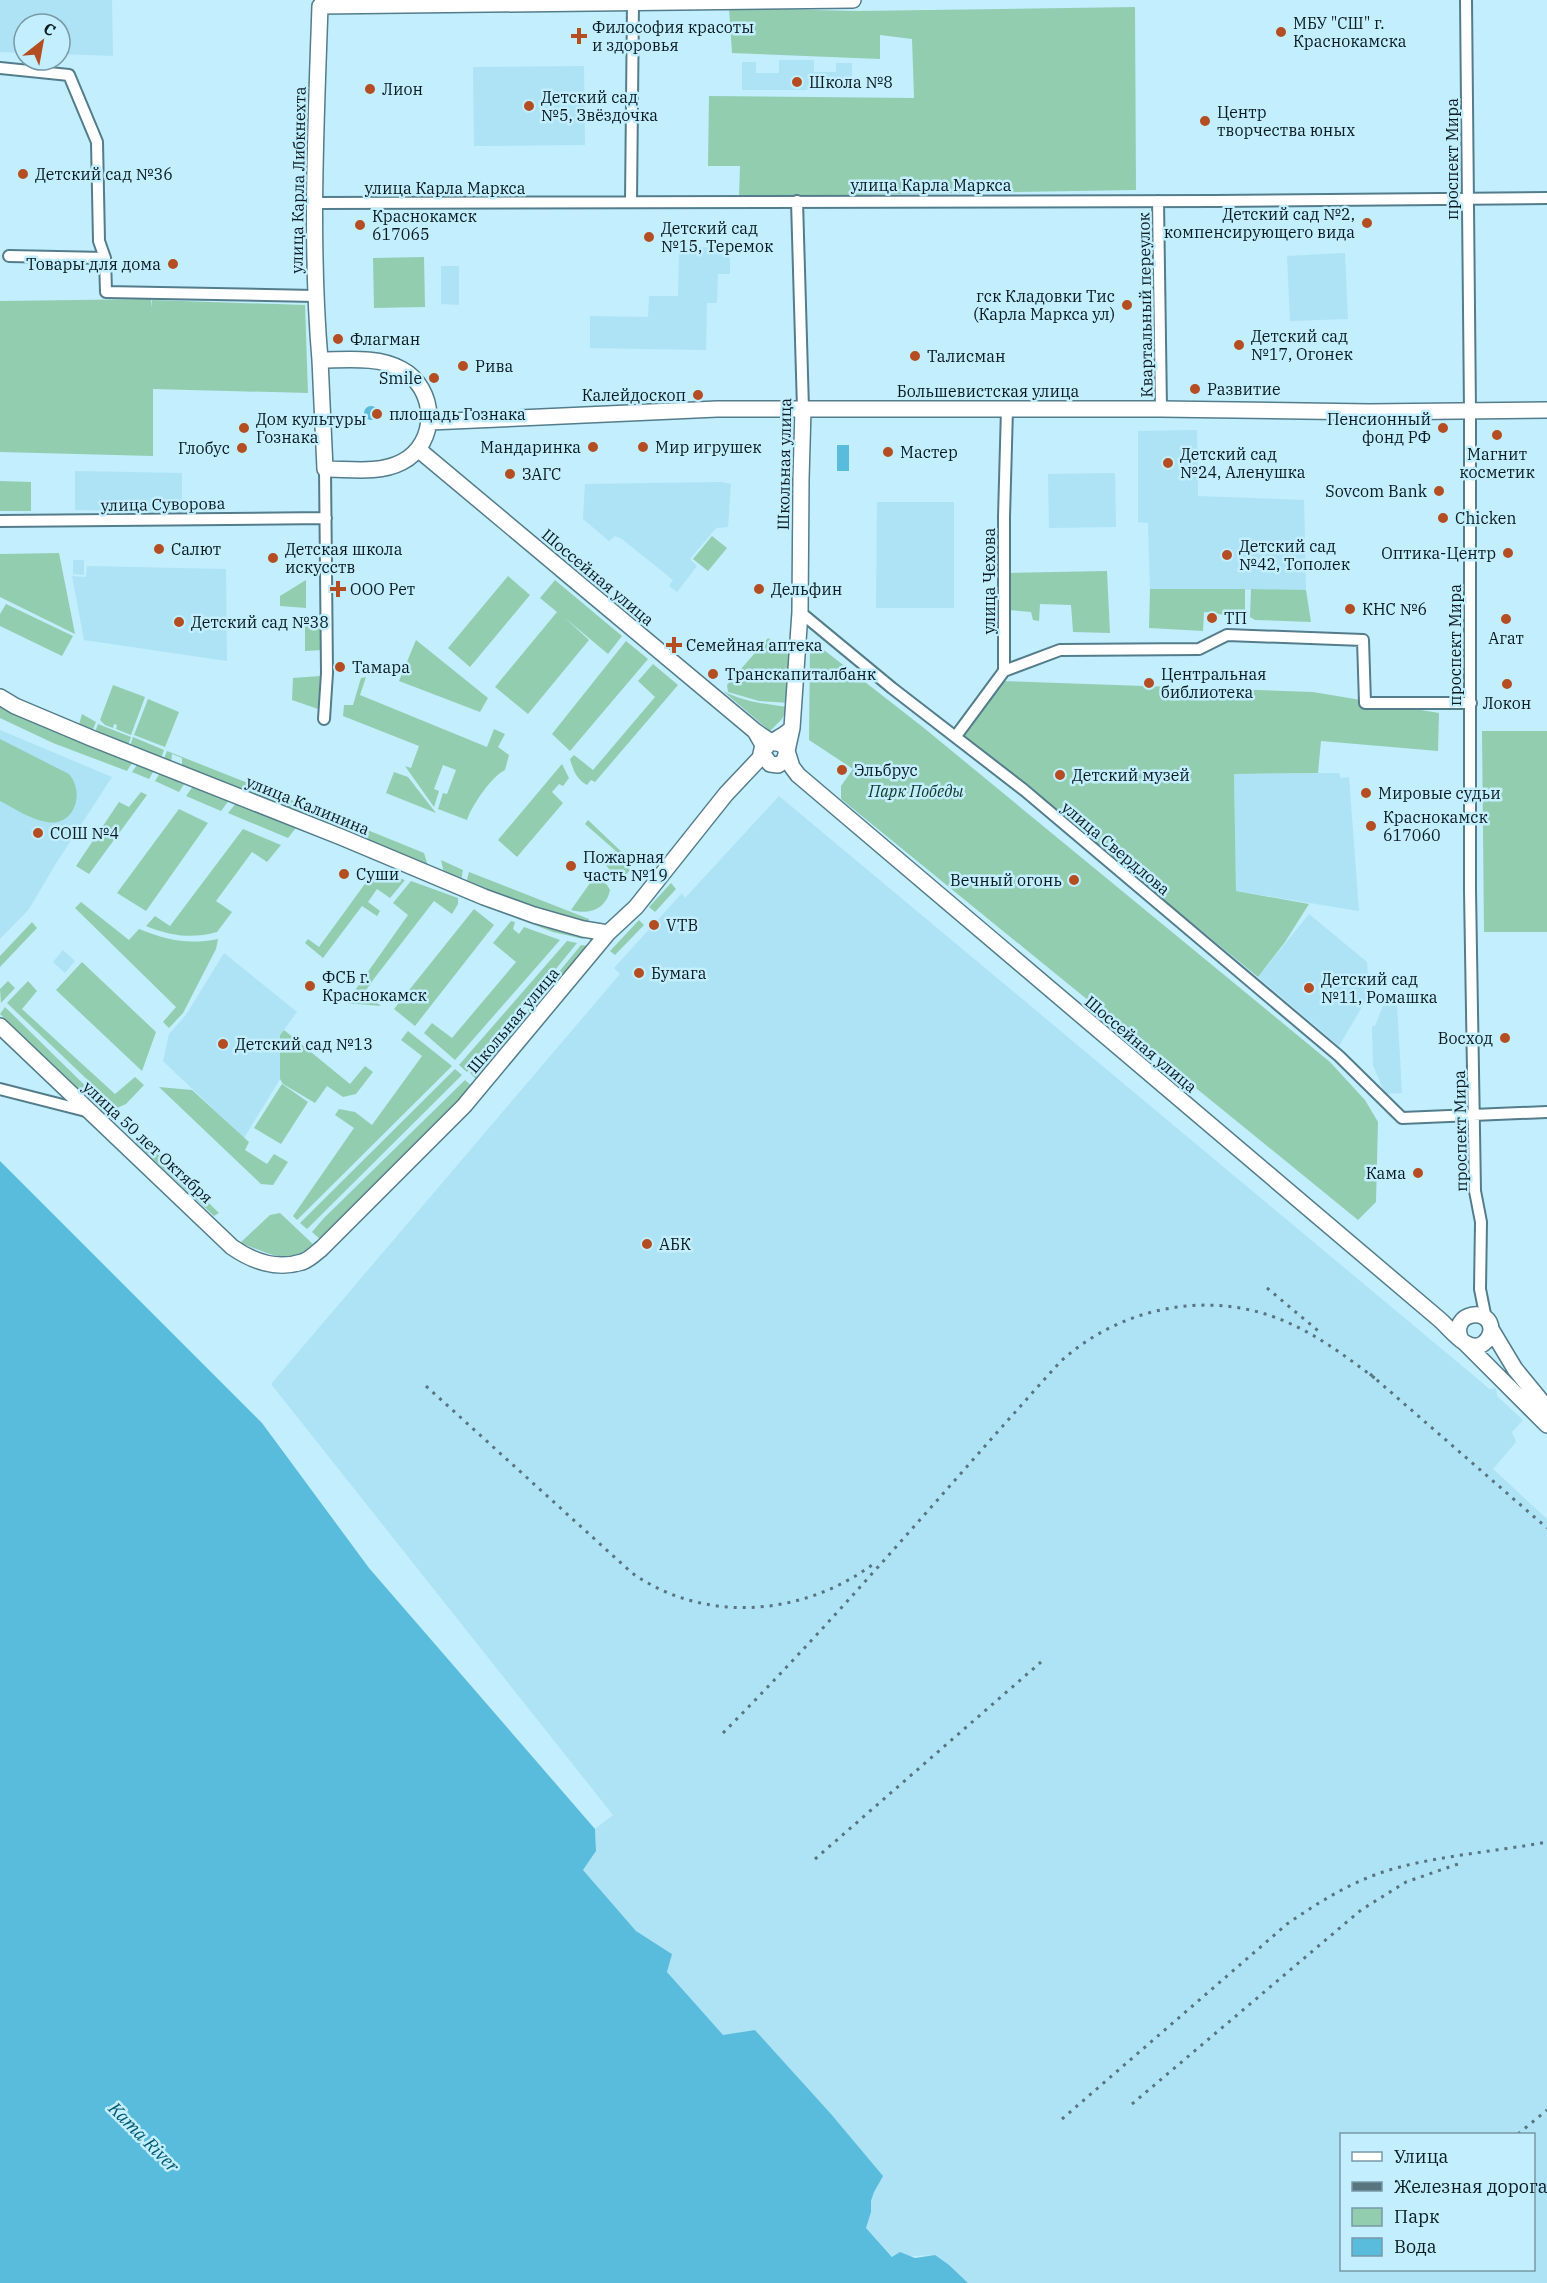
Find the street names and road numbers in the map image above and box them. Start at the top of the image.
street label: улица Карла Либкнехта [286,86,310,274]
street label: проспект Мира [1442,98,1462,220]
street label: улица Карла Маркса [850,175,1012,195]
street label: улица Карла Маркса [364,178,526,198]
street label: Квартальный переулок [1133,212,1157,398]
street label: Большевистская улица [897,381,1080,401]
street label: Школьная улица [773,397,795,530]
street label: улица Суворова [100,493,226,515]
street label: Шоссейная улица [538,524,658,630]
street label: улица Чехова [979,527,999,634]
street label: проспект Мира [1445,584,1465,706]
street label: улица Калинина [243,771,373,839]
street label: улица Свердлова [1058,797,1174,899]
street label: Школьная улица [463,963,563,1077]
street label: Шоссейная улица [1081,991,1201,1097]
street label: проспект Мира [1449,1070,1471,1192]
street label: улица 50 лет Октября [79,1076,217,1208]

